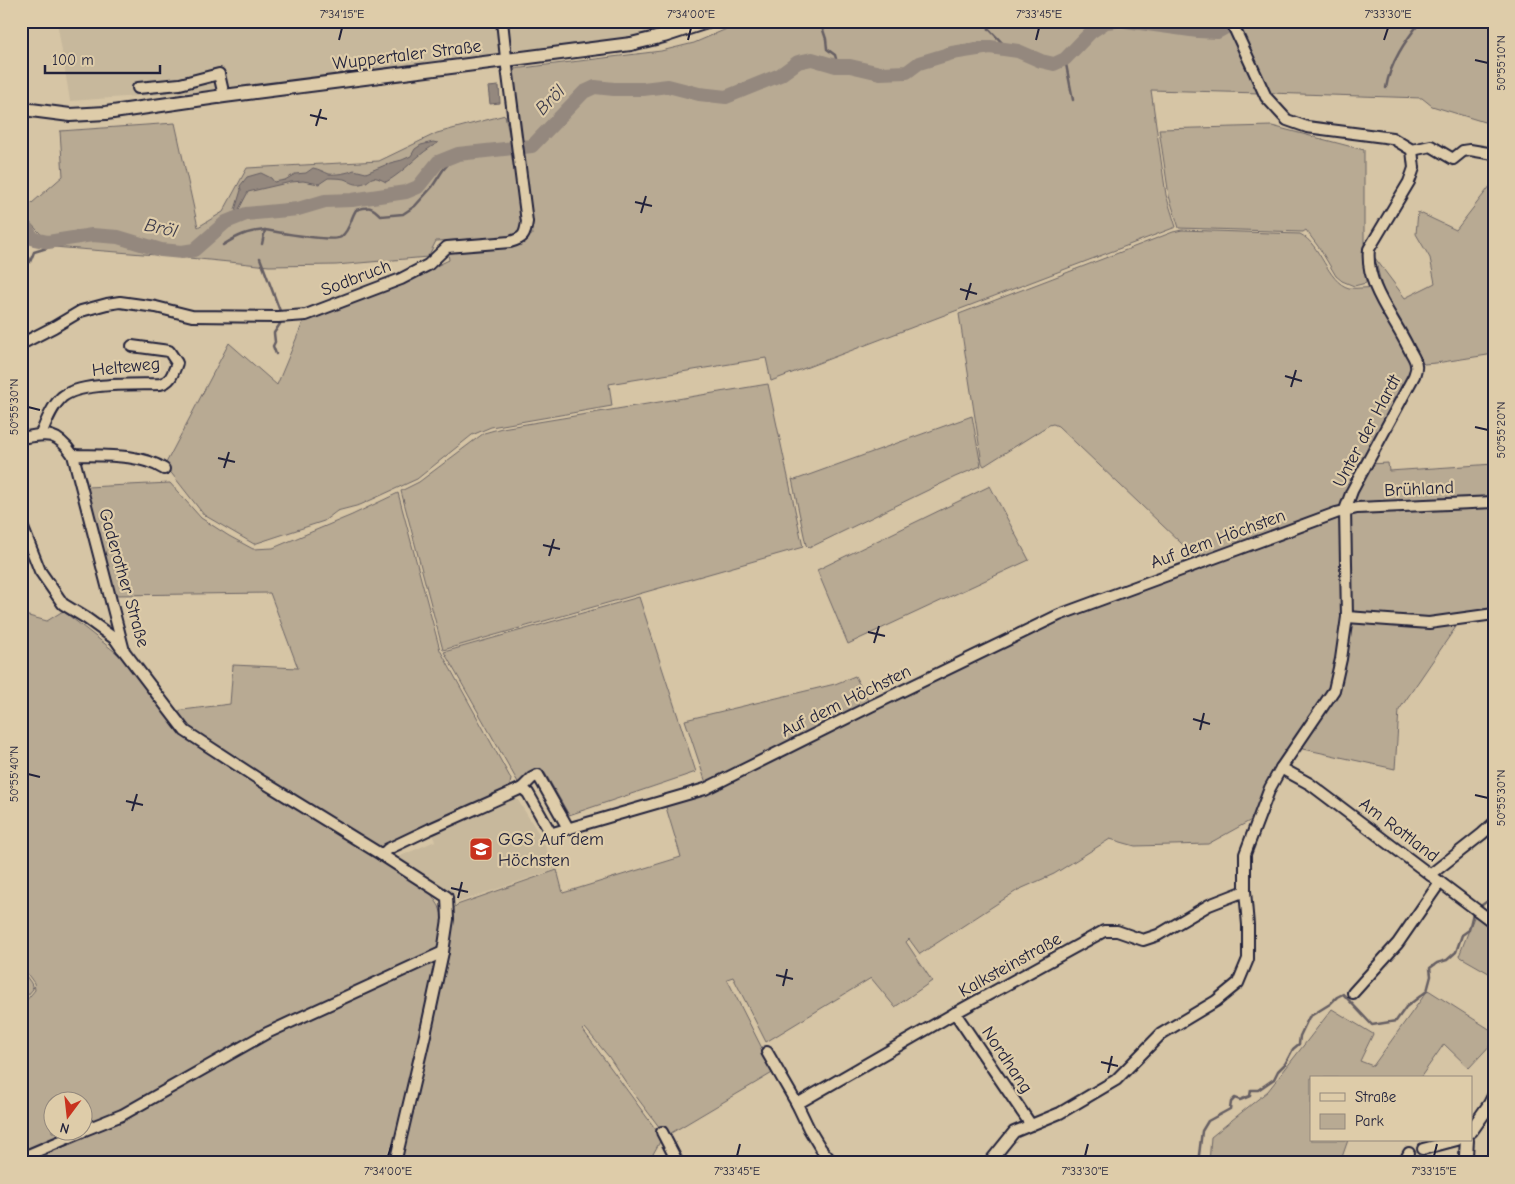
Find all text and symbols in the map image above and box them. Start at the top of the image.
text: 7°34'15"E [320,7,364,21]
text: 7°34'00"E [667,7,715,21]
text: 7°33'45"E [1016,7,1062,21]
text: 7°33'30"E [1364,7,1412,21]
street label: Wuppertaler Straße [331,35,483,75]
text: 50°55'10"N [1494,35,1508,91]
scale bar [45,42,160,74]
text: 100 m [52,51,94,69]
water label: Bröl [531,80,570,120]
water label: Bröl [142,214,180,243]
street label: Sodbruch [318,255,394,301]
street label: Helteweg [91,353,161,381]
street label: Unter der Hardt [1329,370,1406,491]
text: 50°55'30"N [7,379,21,435]
text: 50°55'20"N [1494,402,1508,458]
street label: Brühland [1384,477,1454,501]
street label: Auf dem Höchsten [1148,505,1288,573]
street label: Gaderother Straße [94,506,154,650]
street label: Auf dem Höchsten [778,660,914,742]
text: 50°55'40"N [7,746,21,802]
text: 50°55'30"N [1494,770,1508,826]
street label: Am Rottland [1355,793,1443,867]
place label: GGS Auf dem Höchsten [498,829,604,871]
school or university icon: GGS Auf dem Höchsten [468,836,494,862]
street label: Kalksteinstraße [955,928,1065,1002]
street label: Nordhang [977,1023,1037,1097]
legend [1310,1076,1472,1142]
text: Straße [1355,1088,1397,1106]
north arrow [42,1092,92,1142]
text: Park [1355,1112,1384,1130]
text: N [58,1119,71,1137]
text: 7°34'00"E [364,1164,412,1178]
text: 7°33'45"E [714,1164,760,1178]
text: 7°33'30"E [1061,1164,1109,1178]
text: 7°33'15"E [1412,1164,1456,1178]

